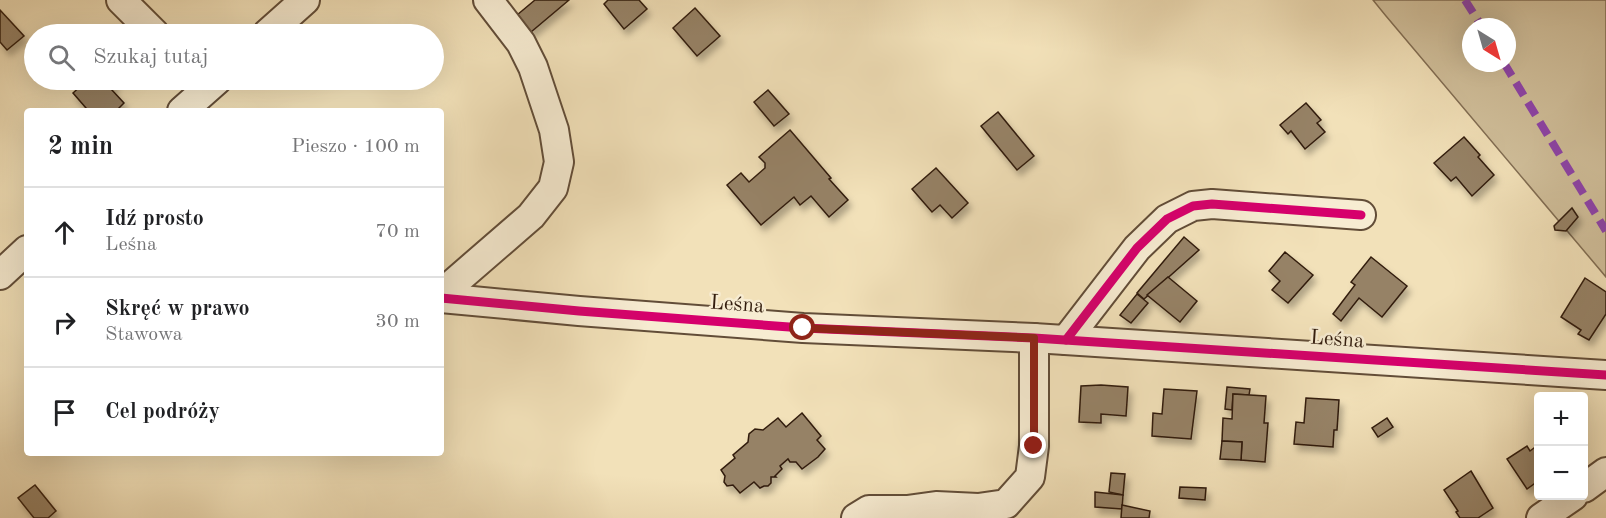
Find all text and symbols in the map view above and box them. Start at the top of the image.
north arrow [1462,18,1516,72]
search box [24,24,444,90]
icon: search [45,41,78,74]
text: Szukaj tutaj [93,46,209,68]
text: 2 min [48,134,113,160]
text: Pieszo · 100 m [291,137,420,157]
text: Idź prosto [105,208,204,230]
icon: ahead [48,216,81,249]
text: 70 m [375,222,420,242]
text: Leśna [105,235,157,255]
street label: Leśna [709,293,765,317]
text: Skręć w prawo [105,298,250,320]
icon: right [48,306,81,339]
text: 30 m [375,312,420,332]
route start [789,314,815,340]
text: Stawowa [105,325,183,345]
street label: Leśna [1309,328,1365,352]
map controls [1534,392,1588,500]
button: + [1534,392,1588,446]
icon: arrive [48,396,81,429]
text: Cel podróży [105,401,220,423]
route end [1020,432,1046,458]
button: − [1534,446,1588,500]

